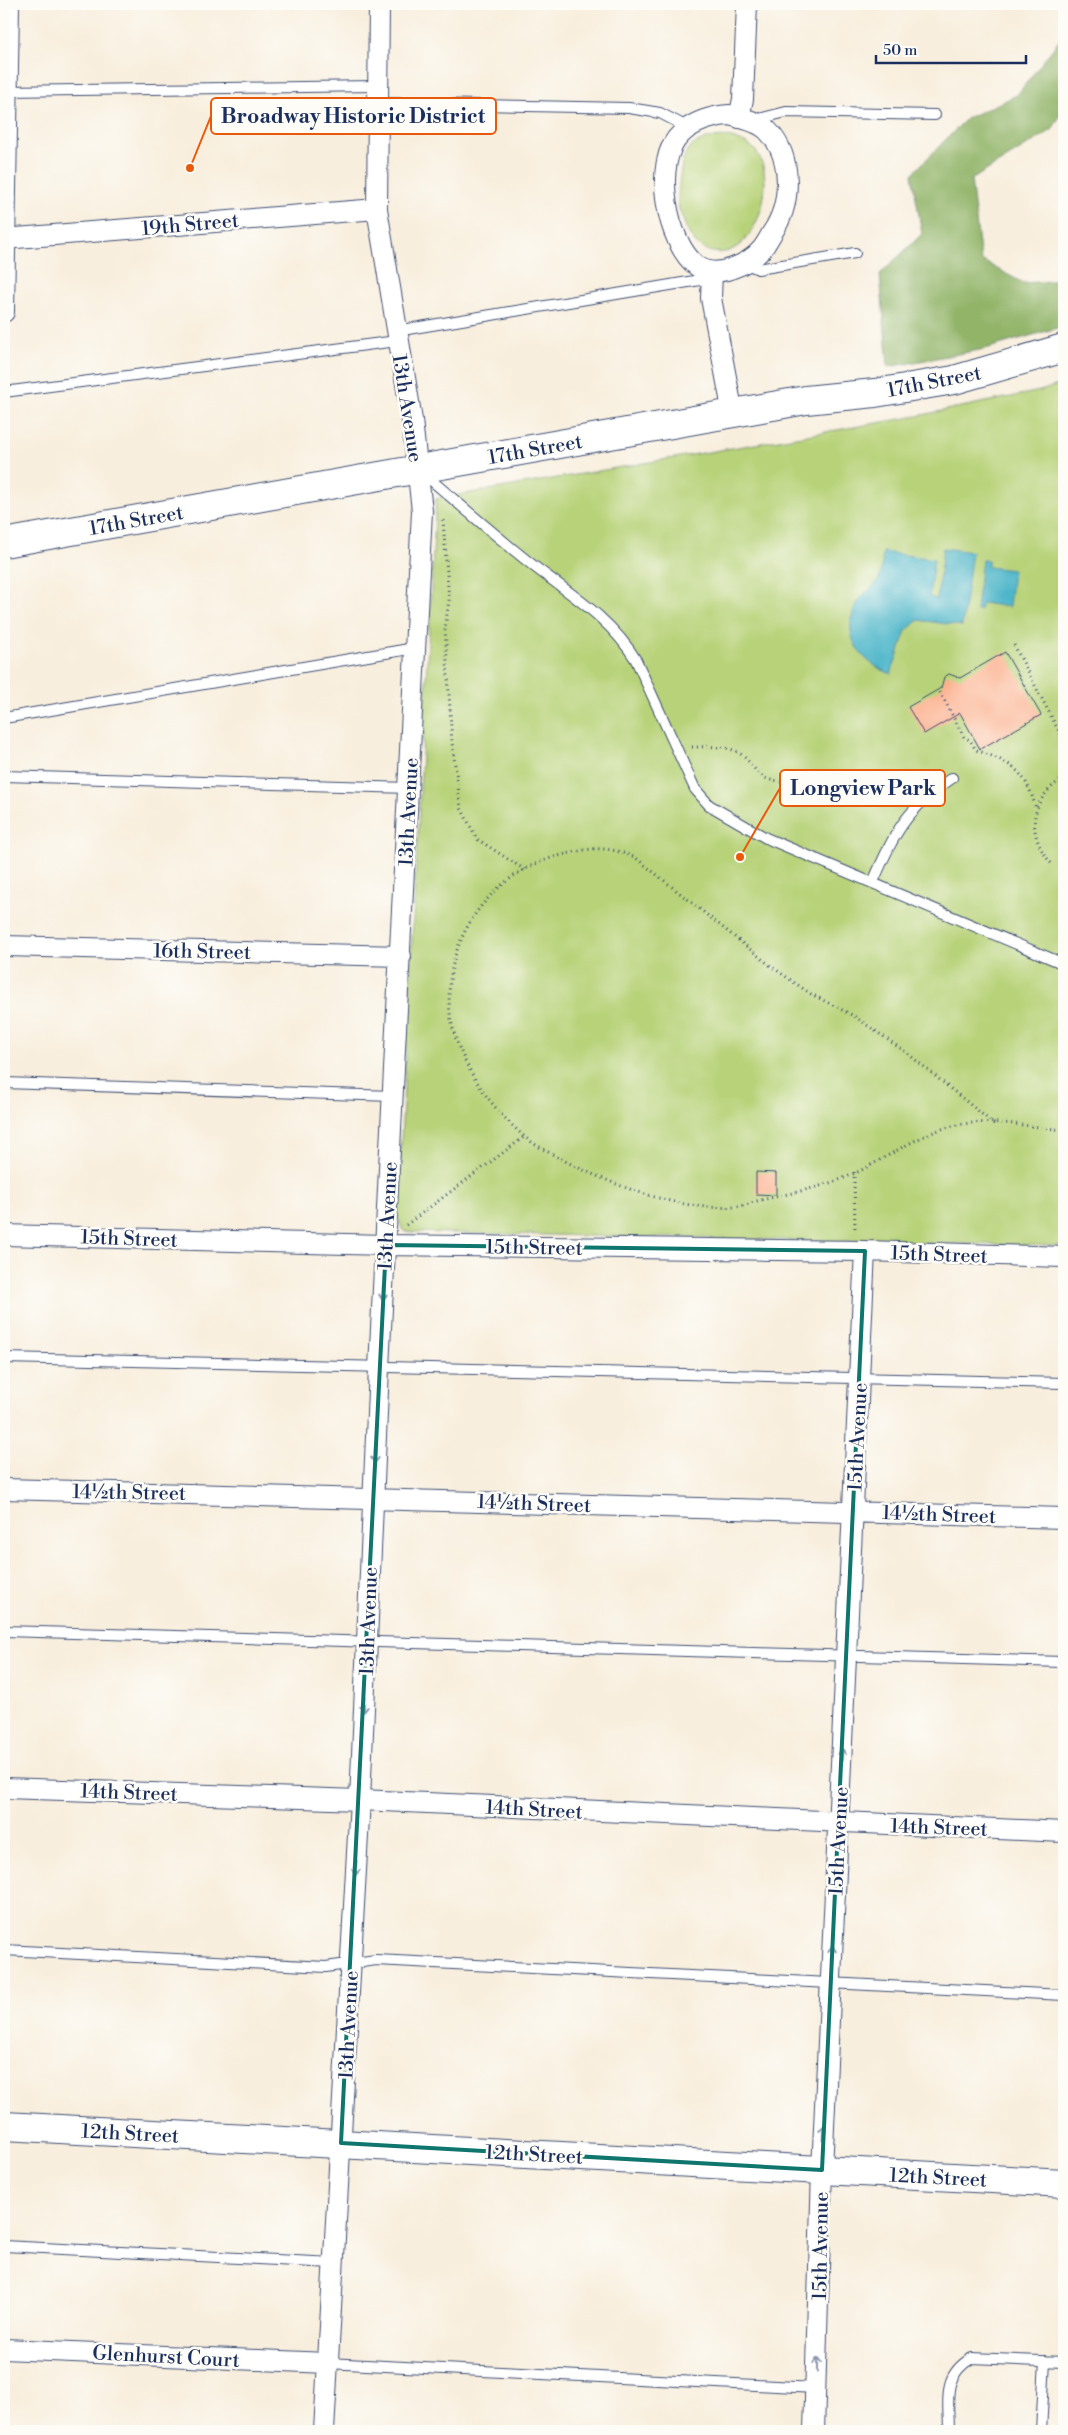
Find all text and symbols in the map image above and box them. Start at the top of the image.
scale bar [876,32,1026,64]
text: 50 m [883,41,917,60]
callout: Broadway Historic District [211,98,496,134]
text: Broadway Historic District [221,104,486,130]
street label: 19th Street [140,209,240,242]
street label: 13th Avenue [386,352,427,464]
street label: 17th Street [885,361,983,404]
street label: 17th Street [486,430,584,471]
street label: 17th Street [87,501,185,542]
street label: 13th Avenue [394,757,425,867]
callout: Longview Park [780,770,945,806]
text: Longview Park [790,776,937,802]
street label: 16th Street [153,939,251,966]
street label: 13th Avenue [373,1161,404,1271]
street label: 15th Street [80,1225,178,1254]
street label: 15th Street [485,1235,583,1262]
street label: 15th Street [890,1241,988,1270]
one-way arrow [379,1285,388,1301]
street label: 15th Avenue [843,1382,874,1492]
one-way arrow [370,1447,379,1463]
street label: 14½th Street [72,1480,186,1507]
street label: 14½th Street [477,1490,591,1519]
street label: 14½th Street [882,1501,996,1530]
street label: 13th Avenue [355,1566,384,1676]
one-way arrow [359,1697,369,1713]
one-way arrow [837,1748,847,1764]
street label: 14th Street [80,1779,178,1808]
street label: 15th Avenue [824,1786,855,1896]
street label: 14th Street [485,1795,583,1826]
street label: 14th Street [890,1814,988,1843]
one-way arrow [352,1859,361,1875]
one-way arrow [827,1945,836,1961]
street label: 13th Avenue [334,1970,365,2080]
street label: 12th Street [80,2119,180,2150]
one-way arrow [819,2125,828,2141]
street label: 12th Street [484,2140,584,2171]
street label: 12th Street [888,2163,988,2194]
street label: 15th Avenue [808,2191,835,2301]
street label: Glenhurst Court [92,2341,240,2374]
one-way arrow [812,2357,822,2374]

